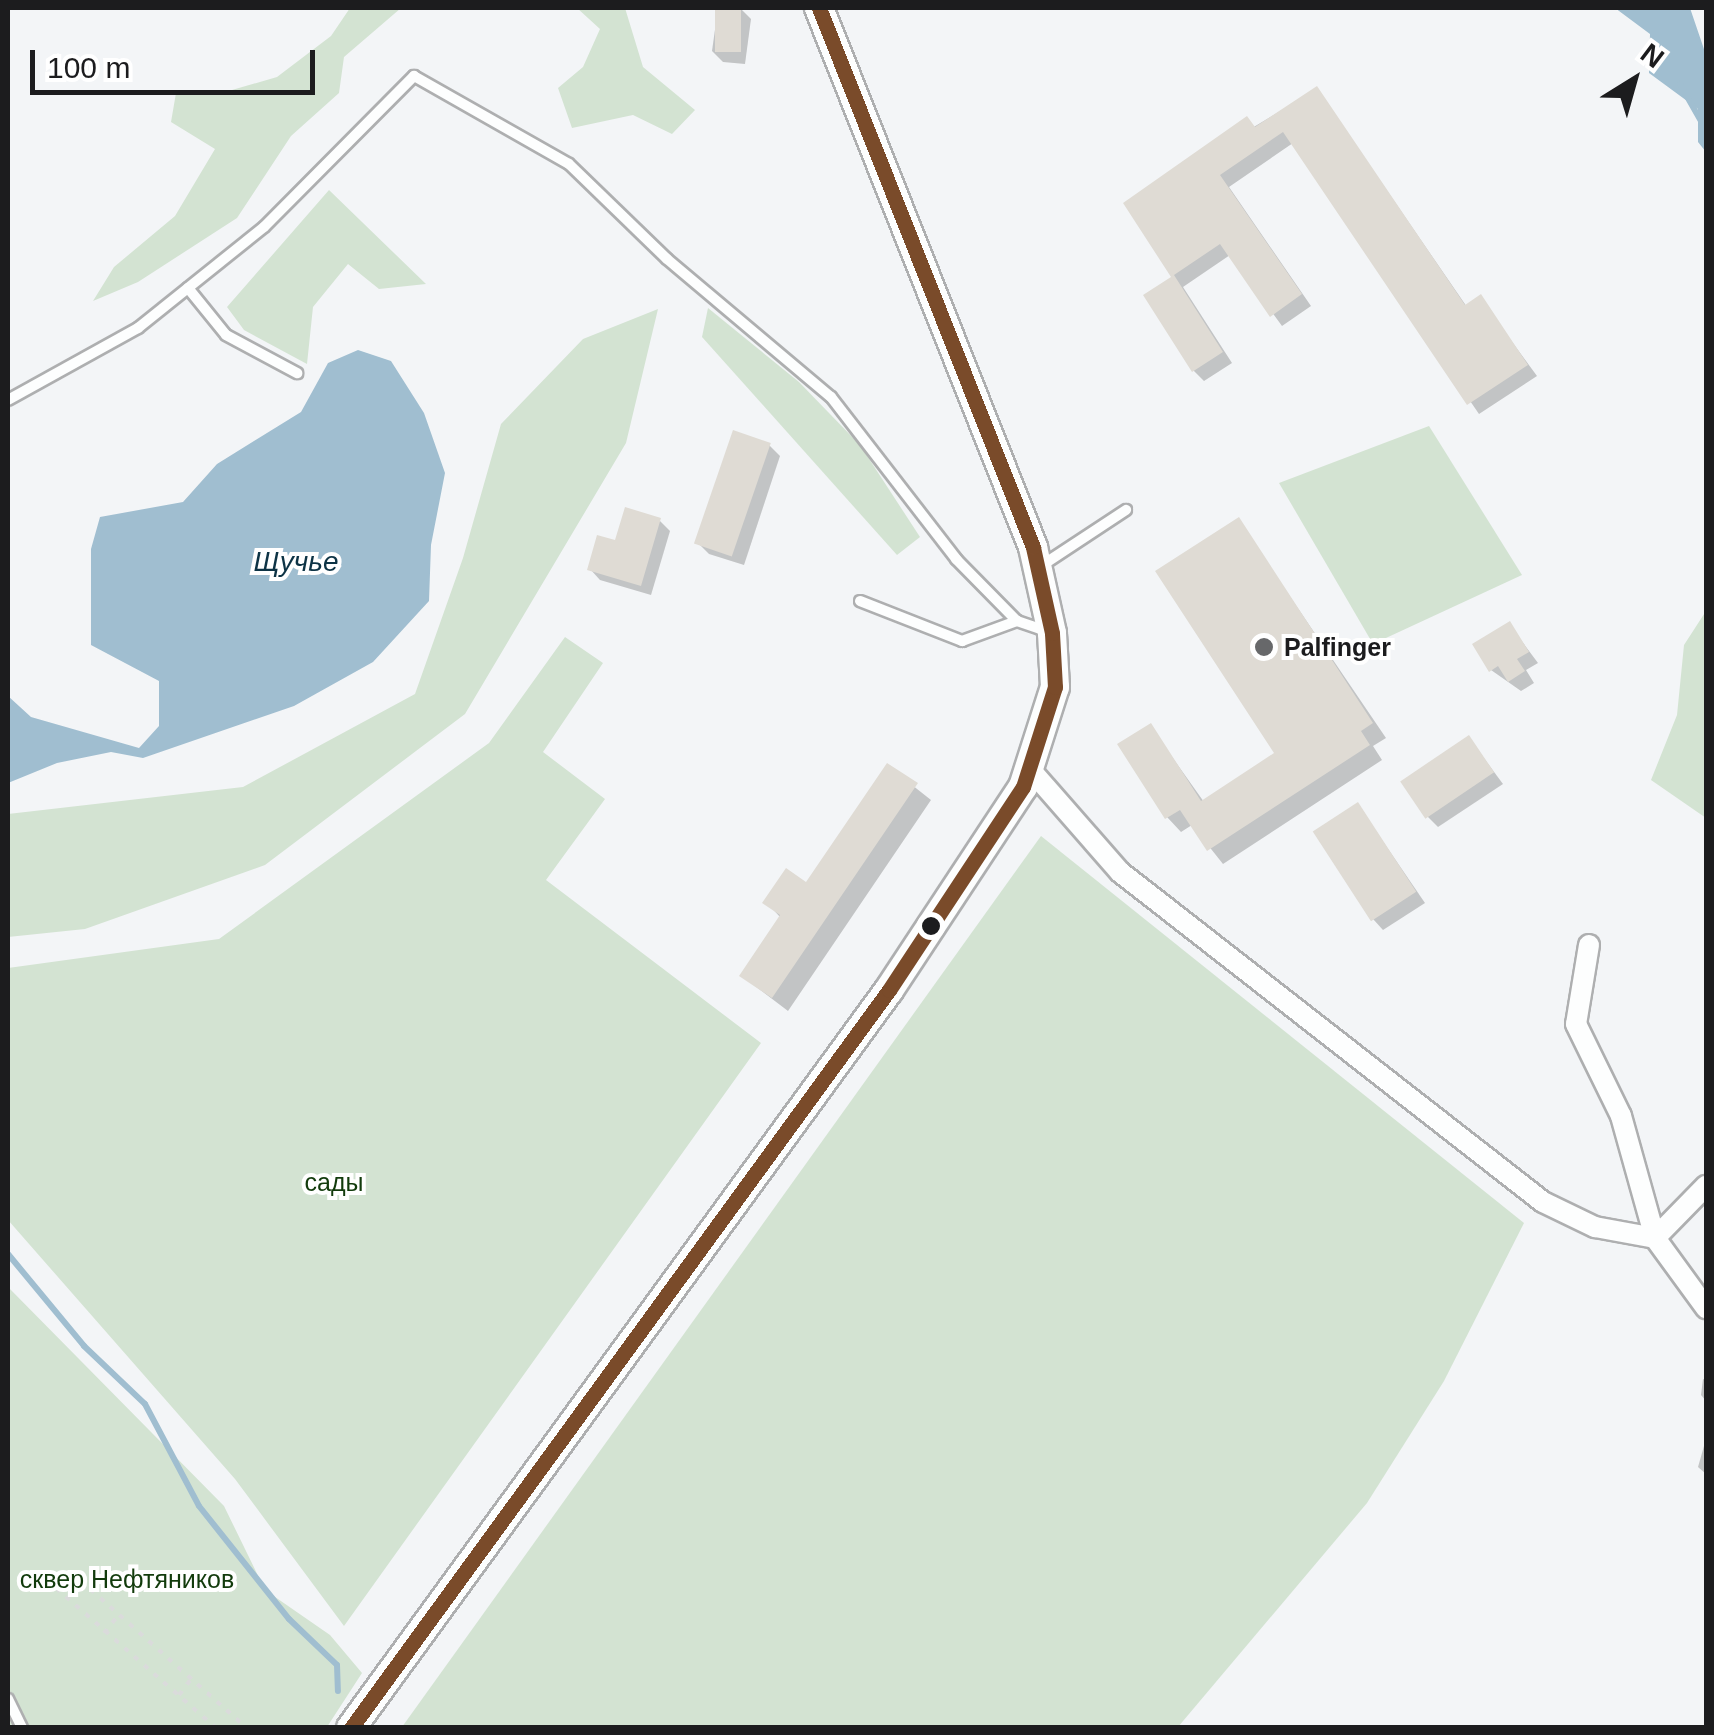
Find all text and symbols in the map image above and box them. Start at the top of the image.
scale bar [35,30,320,92]
north arrow [1584,30,1684,130]
text: N [1635,37,1670,74]
text: 100 m [47,51,130,84]
water label: Щучье [254,545,338,579]
place label: Palfinger [1284,632,1391,662]
marker: Palfinger [1253,636,1275,658]
unlabelled marker [921,916,941,936]
park label: сады [305,1167,363,1197]
park label: сквер Нефтяников [20,1564,234,1594]

